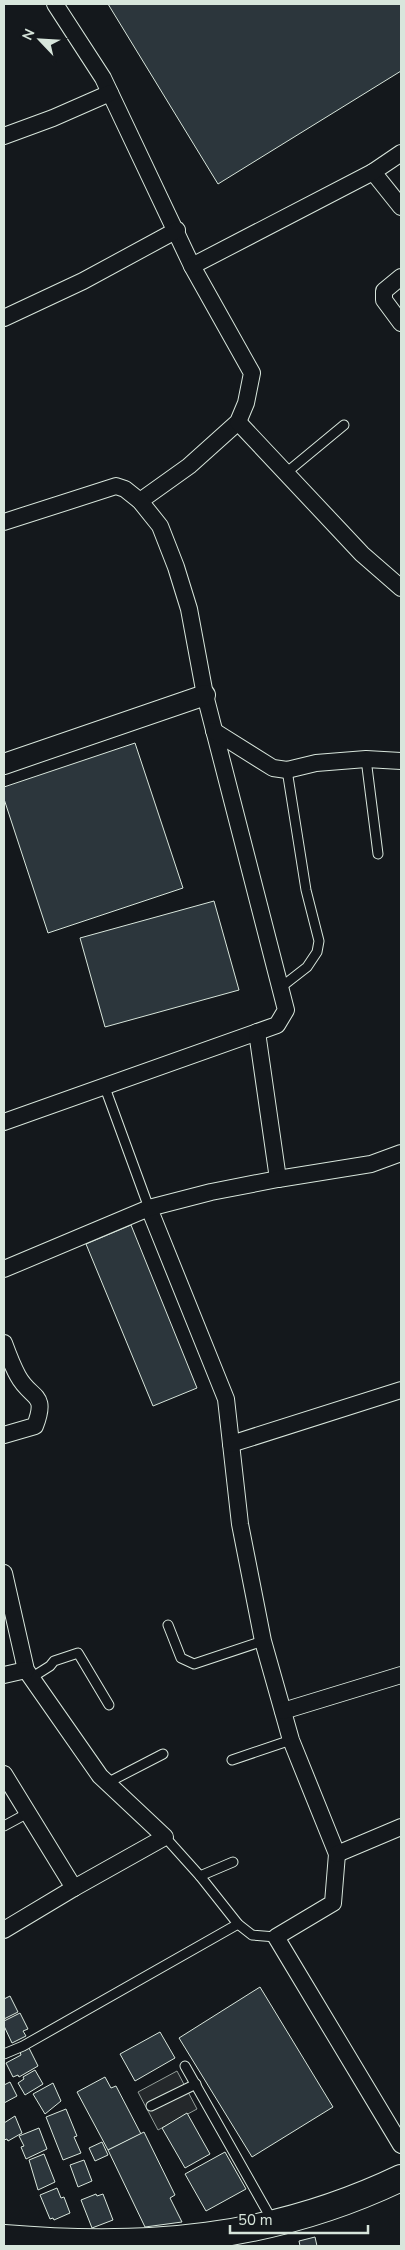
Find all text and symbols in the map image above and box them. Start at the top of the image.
north arrow [15,15,65,65]
text: N [18,26,39,43]
scale bar [230,2202,368,2234]
text: 50 m [238,2210,273,2230]

